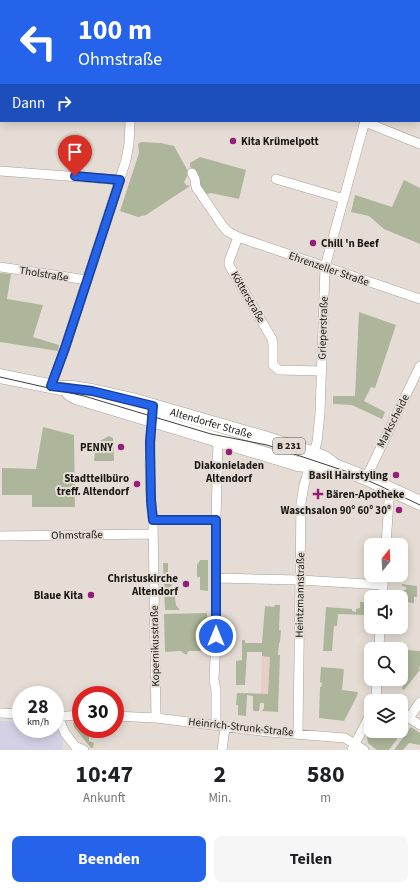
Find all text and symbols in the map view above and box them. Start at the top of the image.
text: 100 m [78,10,152,50]
icon: left [12,16,64,68]
text: Ohmstraße [78,47,162,72]
icon: right [53,92,75,114]
text: Dann [12,93,45,114]
place label: Kita Krümelpott [241,134,320,149]
pin [58,135,92,176]
marker: Kita Krümelpott [228,136,238,146]
icon: arrive [64,141,86,163]
place label: Chill 'n Beef [321,236,380,251]
marker: Chill 'n Beef [308,238,318,248]
street label: Ehrenzeller Straße [287,248,372,290]
street label: Tholstraße [18,263,70,285]
street label: Kötterstraße [227,268,269,326]
street label: Grieperstraße [314,296,332,360]
street label: Markscheide [373,391,413,450]
street label: Altendorfer Straße [169,404,255,442]
road number: B 231 [273,438,305,454]
place label: PENNY [80,440,113,455]
marker: PENNY [116,442,126,452]
marker: Diakonieladen Altendorf [224,447,234,457]
place label: Diakonieladen Altendorf [194,458,264,486]
place label: Basil Hairstyling [309,468,388,483]
marker: Basil Hairstyling [391,470,401,480]
place label: Stadtteilbüro treff. Altendorf [57,471,130,499]
marker: Stadtteilbüro treff. Altendorf [132,479,142,489]
place label: Bären-Apotheke [326,487,405,502]
marker: Bären-Apotheke [313,489,323,499]
place label: Waschsalon 90° 60° 30° [280,503,391,518]
marker: Waschsalon 90° 60° 30° [394,505,404,515]
street label: Ohmstraße [51,527,103,543]
north arrow [364,538,408,582]
map controls [364,538,408,738]
street label: Heintzmannstraße [292,552,308,638]
place label: Christuskirche Altendorf [107,571,179,599]
marker: Christuskirche Altendorf [181,579,191,589]
place label: Blaue Kita [34,588,83,603]
marker: Blaue Kita [86,590,96,600]
button: sound [364,590,408,634]
street label: Kopernikusstraße [147,605,163,687]
position arrow [195,615,237,657]
button: search [364,642,408,686]
speed limit sign: 30 [72,686,124,738]
text: 28 [27,693,49,721]
button: layers [364,694,408,738]
street label: Heinrich-Strunk-Straße [188,714,295,740]
text: km/h [27,715,49,729]
text: 10:47 [75,757,133,792]
text: 2 [214,757,226,792]
text: 580 [307,757,345,792]
text: Ankunft [83,789,125,807]
text: Min. [208,789,231,807]
text: m [320,789,331,807]
button: Beenden [12,836,206,882]
button: Teilen [214,836,408,882]

